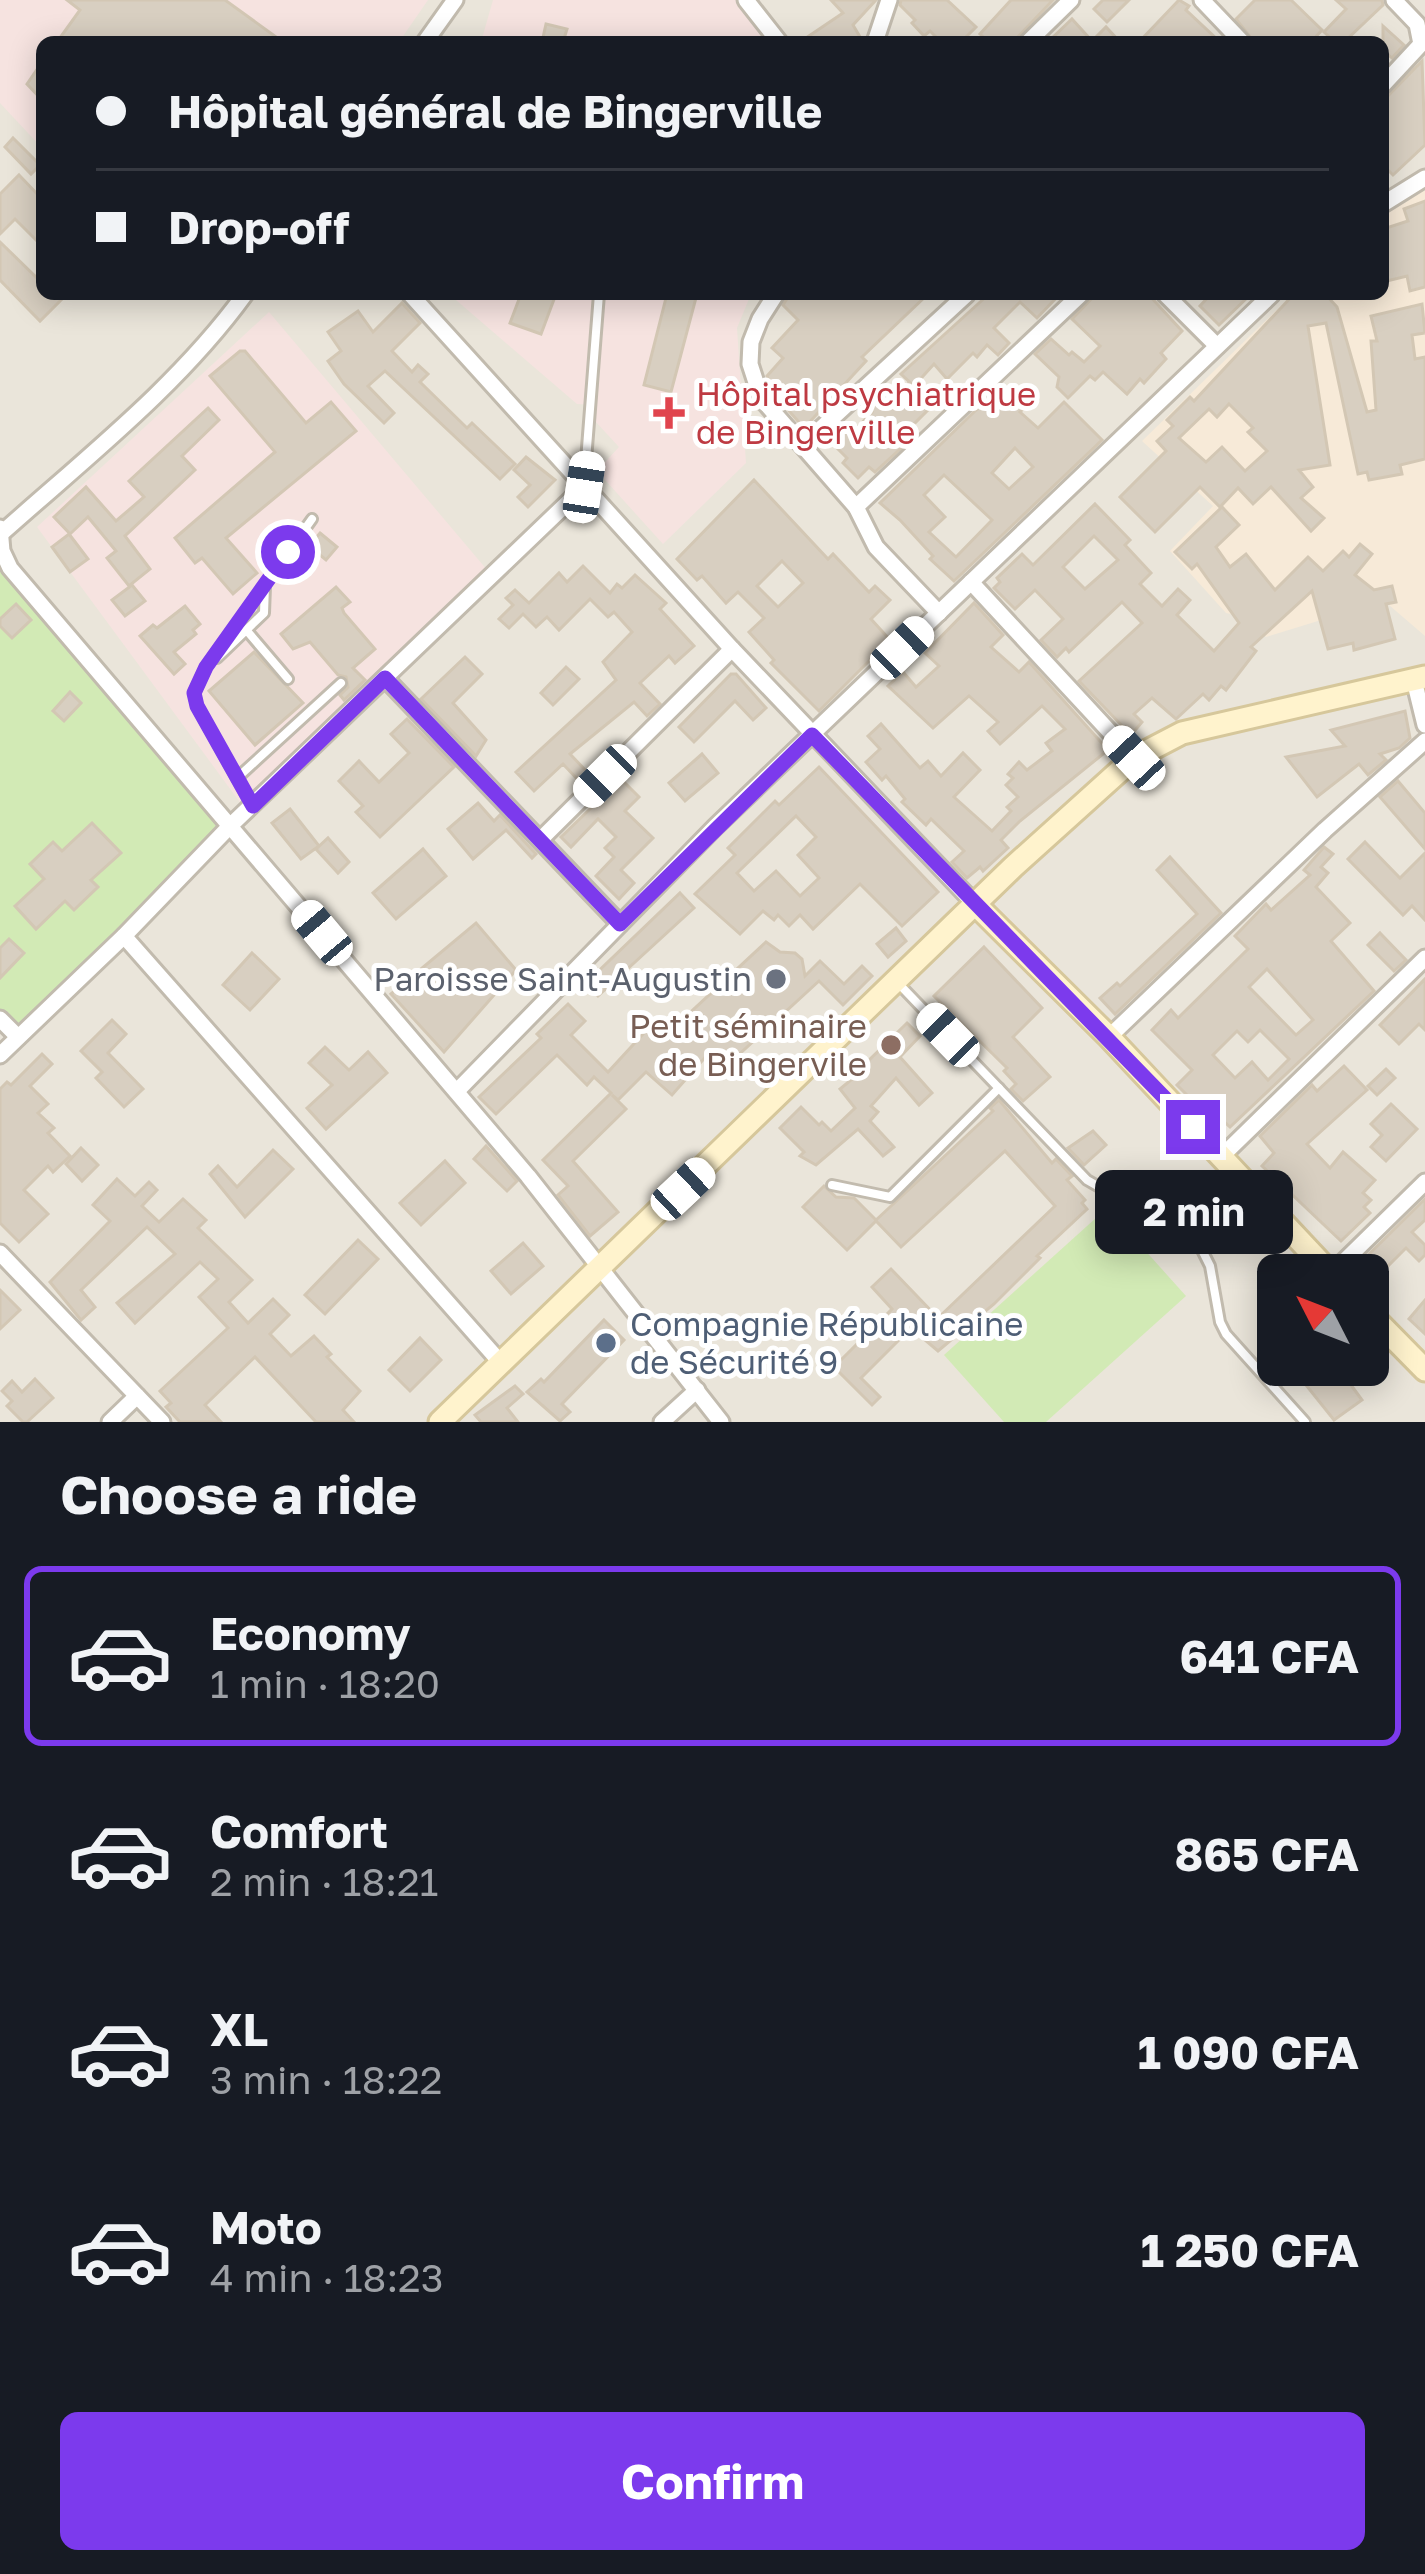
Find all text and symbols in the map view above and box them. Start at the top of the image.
text: Hôpital général de Bingerville [168,84,822,138]
text: Drop-off [168,200,349,254]
place label: Hôpital psychiatrique de Bingerville [696,374,1036,451]
marker: Hôpital psychiatrique de Bingerville [653,397,685,429]
car [561,449,607,525]
route start [261,525,315,579]
car [864,610,940,686]
car [1096,719,1172,797]
car [567,738,643,814]
car [285,894,359,972]
place label: Paroisse Saint-Augustin [373,959,752,998]
marker: Paroisse Saint-Augustin [763,966,789,992]
car [910,997,986,1073]
place label: Petit séminaire de Bingervile [629,1006,867,1083]
marker: Petit séminaire de Bingervile [878,1032,904,1058]
route end [1166,1100,1220,1154]
car [644,1151,722,1227]
callout: 2 min [1094,1169,1292,1253]
text: 2 min [1143,1188,1245,1235]
north arrow [1257,1254,1389,1386]
map controls [1257,1254,1389,1386]
place label: Compagnie Républicaine de Sécurité 9 [630,1304,1023,1381]
marker: Compagnie Républicaine de Sécurité 9 [593,1330,619,1356]
text: Choose a ride [60,1461,417,1526]
icon: car [66,1602,174,1710]
text: Economy [210,1606,411,1660]
text: 641 CFA [1179,1629,1359,1683]
text: 1 min · 18:20 [210,1660,440,1707]
icon: car [66,1800,174,1908]
text: Comfort [210,1804,388,1858]
text: 865 CFA [1174,1827,1359,1881]
text: 2 min · 18:21 [210,1858,438,1905]
icon: car [66,1998,174,2106]
text: XL [210,2002,268,2056]
text: 1 090 CFA [1138,2025,1359,2079]
text: 3 min · 18:22 [210,2056,442,2103]
icon: car [66,2196,174,2304]
text: Moto [210,2200,322,2254]
text: 1 250 CFA [1141,2223,1359,2277]
text: 4 min · 18:23 [210,2254,444,2301]
button: Confirm [60,2412,1365,2550]

